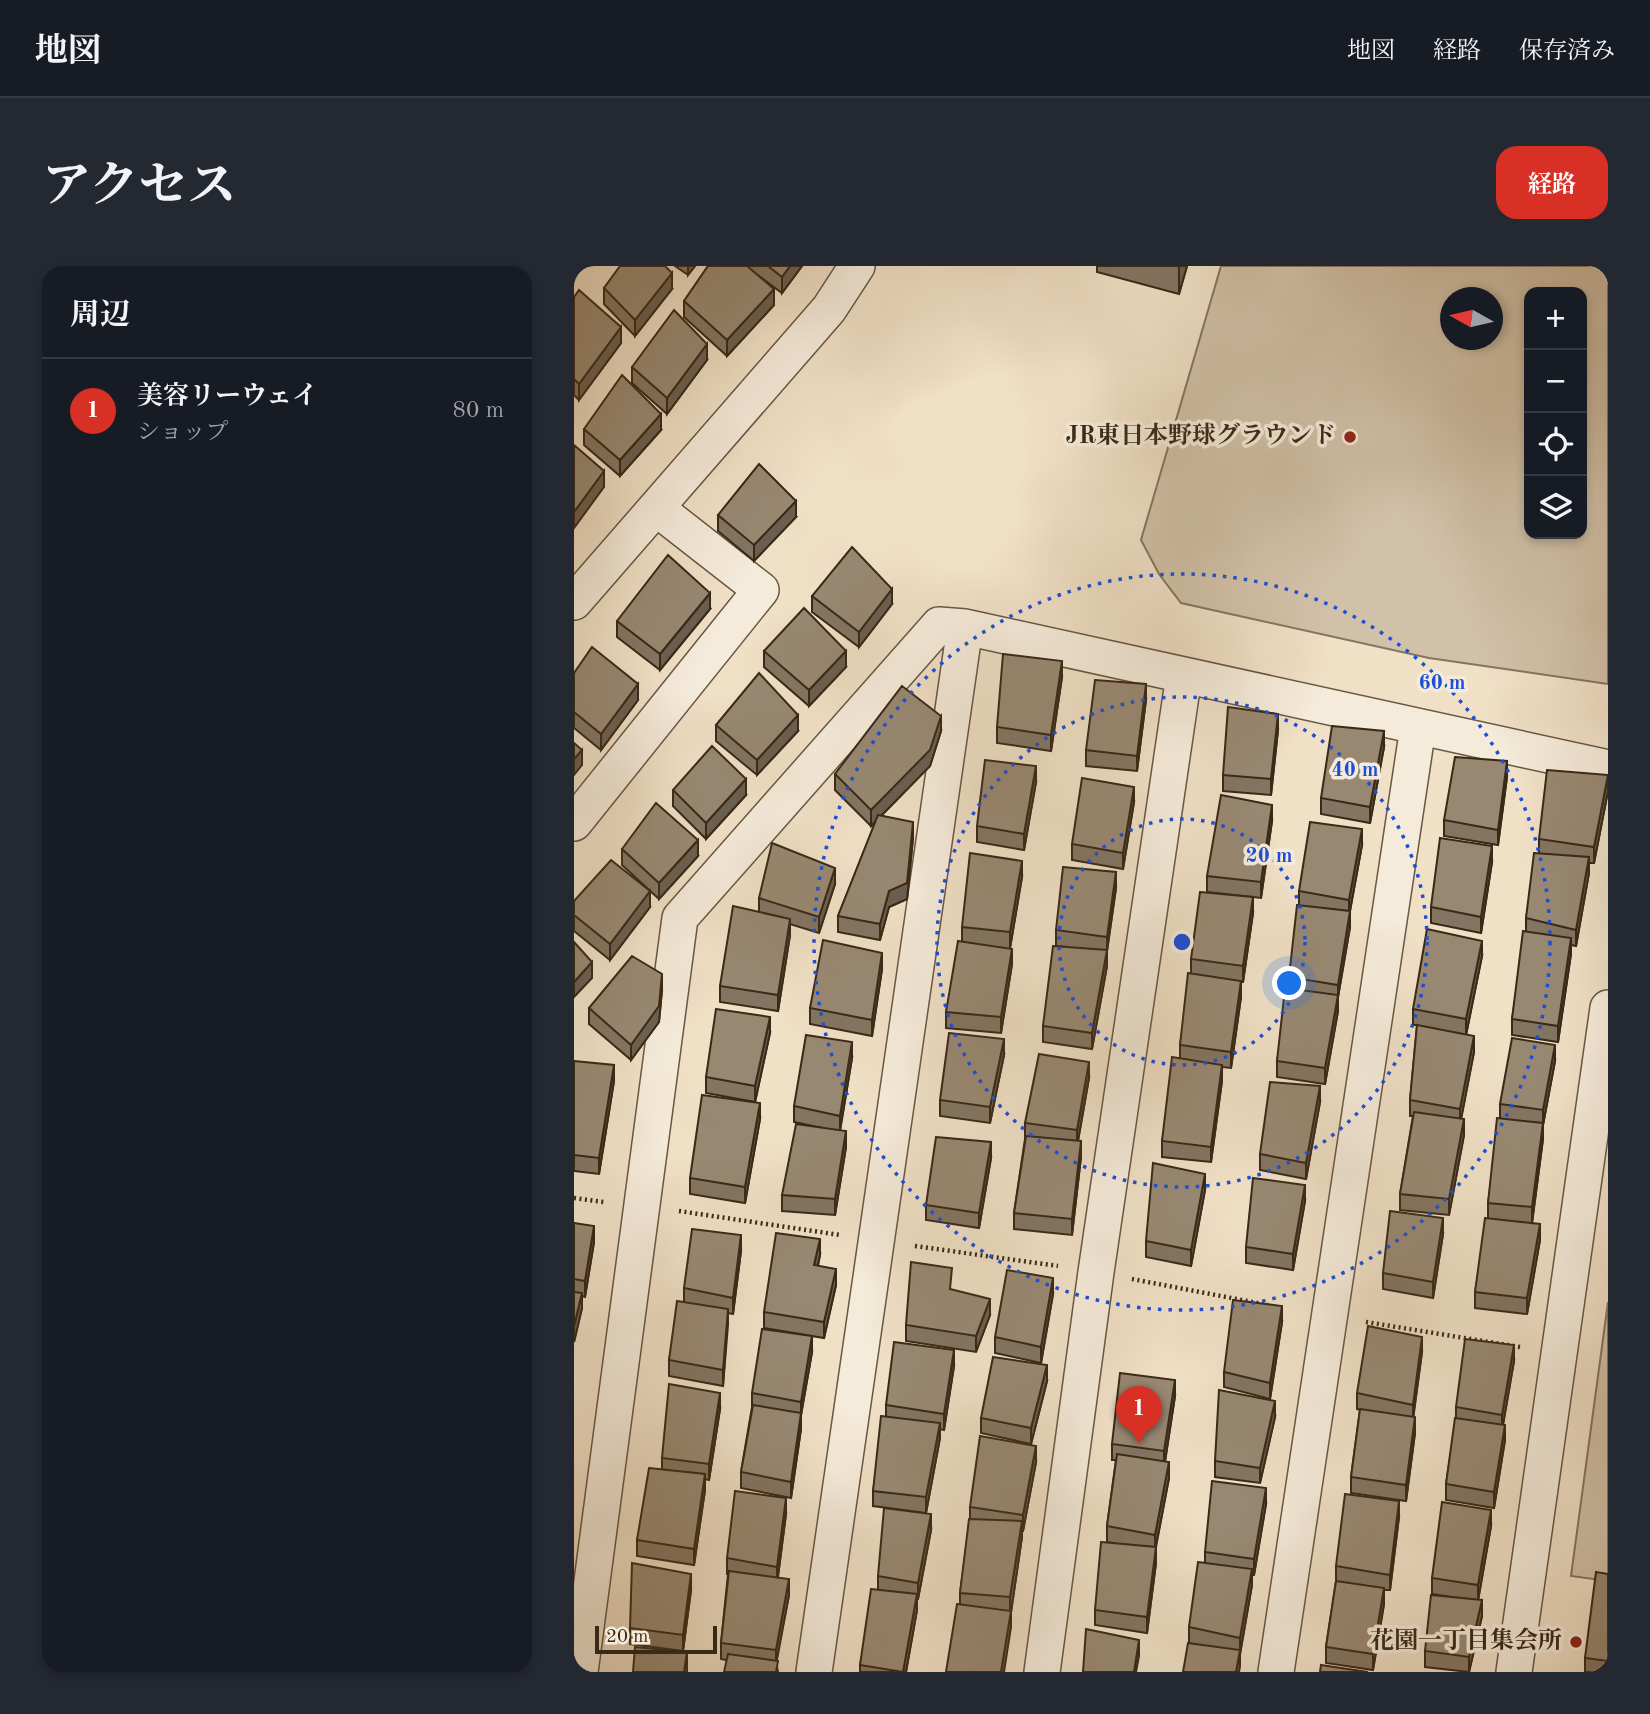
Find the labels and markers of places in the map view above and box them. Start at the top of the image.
place label: JR東日本野球グラウンド [1066,422,1336,449]
marker: JR東日本野球グラウンド [1342,429,1358,445]
centre of rings [1170,930,1194,954]
pin: 1 [1116,1386,1162,1444]
place label: 花園一丁目集会所 [1370,1627,1562,1654]
marker: 花園一丁目集会所 [1568,1634,1584,1650]

